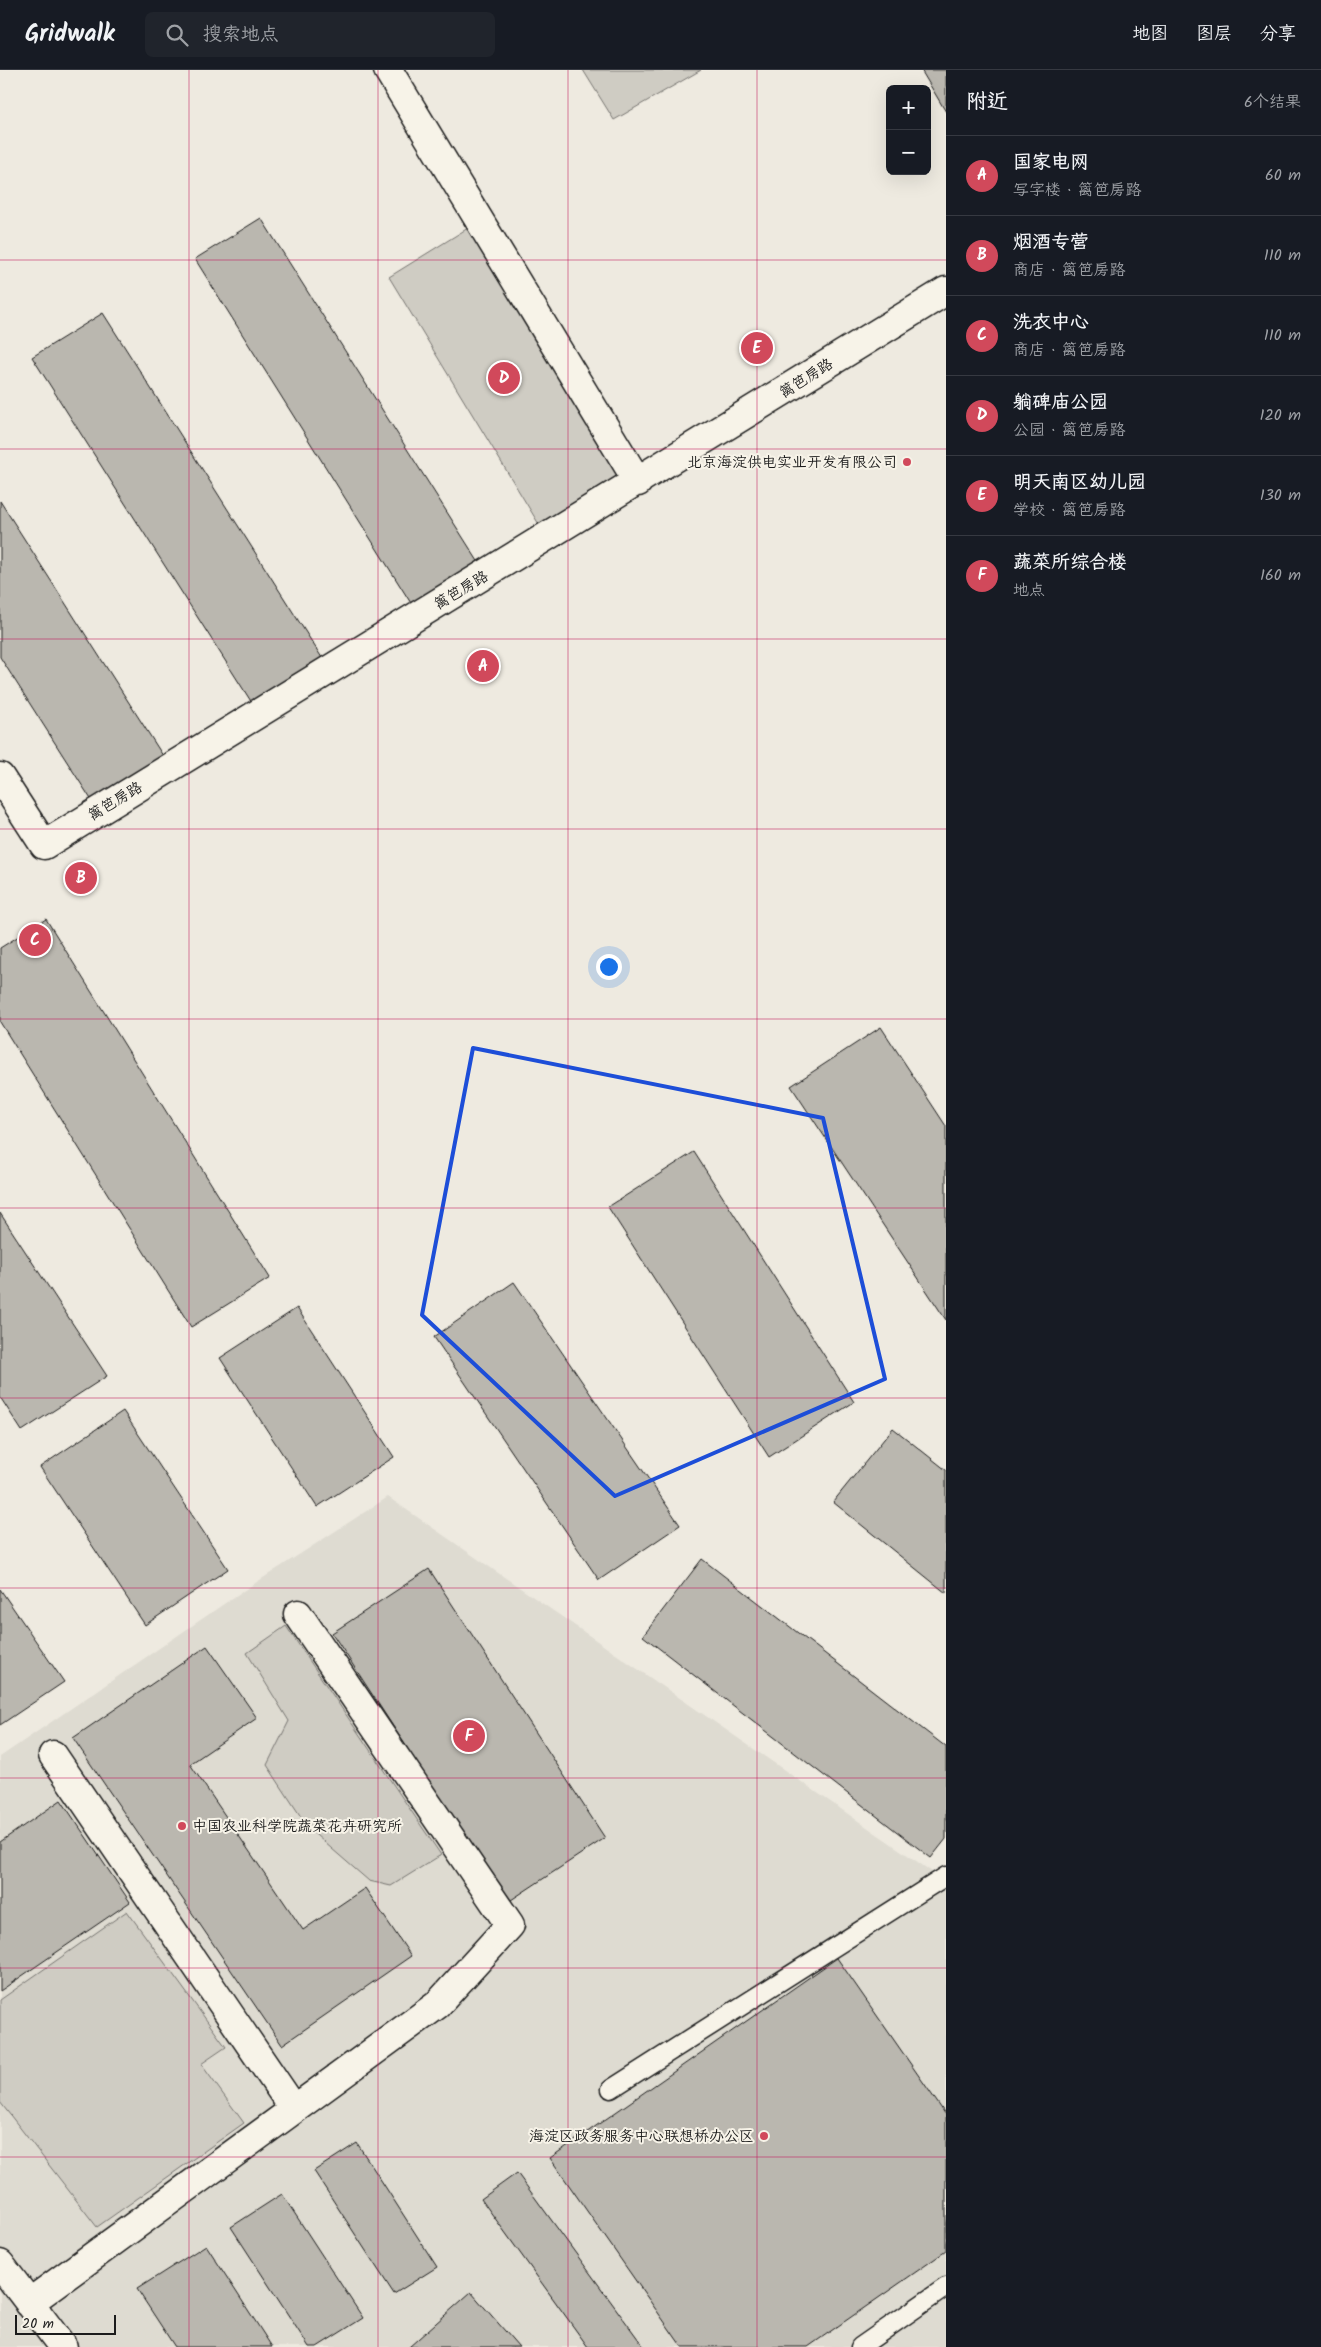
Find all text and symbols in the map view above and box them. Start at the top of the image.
search box [145,12,495,57]
text: Gridwalk [25,15,115,54]
text: 搜索地点 [203,20,279,50]
text: 地图 [1132,20,1168,49]
text: 图层 [1196,20,1232,49]
text: 分享 [1260,20,1296,49]
icon: search [163,21,191,49]
map controls [886,85,931,175]
button: + [886,85,931,130]
text: 附近 [966,86,1008,119]
text: 6个结果 [1244,90,1301,115]
button: − [886,130,931,175]
text: 国家电网 [1013,148,1089,178]
text: A [977,163,987,188]
text: 60 m [1265,163,1301,188]
text: 写字楼 · 篱笆房路 [1013,178,1142,203]
text: 烟酒专营 [1013,228,1089,258]
text: B [977,243,987,268]
text: 110 m [1264,243,1301,268]
text: 商店 · 篱笆房路 [1013,258,1126,283]
text: 洗衣中心 [1013,308,1089,338]
text: C [977,323,987,348]
text: 110 m [1264,323,1301,348]
pin: E [741,329,773,367]
text: 商店 · 篱笆房路 [1013,338,1126,363]
street label: 篱笆房路 [775,353,838,405]
pin: D [488,359,520,397]
text: 躺碑庙公园 [1013,388,1108,418]
text: D [977,403,987,428]
text: 120 m [1260,403,1301,428]
text: 公园 · 篱笆房路 [1013,418,1126,443]
place label: 北京海淀供电实业开发有限公司 [687,451,897,475]
marker: 北京海淀供电实业开发有限公司 [901,456,913,468]
text: 明天南区幼儿园 [1013,468,1146,498]
text: E [978,483,986,508]
text: 130 m [1260,483,1301,508]
text: 学校 · 篱笆房路 [1013,498,1126,523]
text: 蔬菜所综合楼 [1013,548,1127,578]
text: F [978,563,986,588]
text: 160 m [1260,563,1301,588]
street label: 篱笆房路 [430,565,493,617]
text: 地点 [1013,578,1045,603]
pin: A [467,647,499,685]
street label: 篱笆房路 [84,776,147,828]
pin: B [65,859,97,897]
pin: C [19,921,51,959]
your location [596,954,622,980]
pin: F [453,1717,485,1755]
place label: 中国农业科学院蔬菜花卉研究所 [192,1815,402,1839]
marker: 中国农业科学院蔬菜花卉研究所 [176,1820,188,1832]
place label: 海淀区政务服务中心联想桥办公区 [529,2125,754,2149]
marker: 海淀区政务服务中心联想桥办公区 [758,2130,770,2142]
scale bar [15,2312,116,2335]
text: 20 m [22,2313,54,2335]

